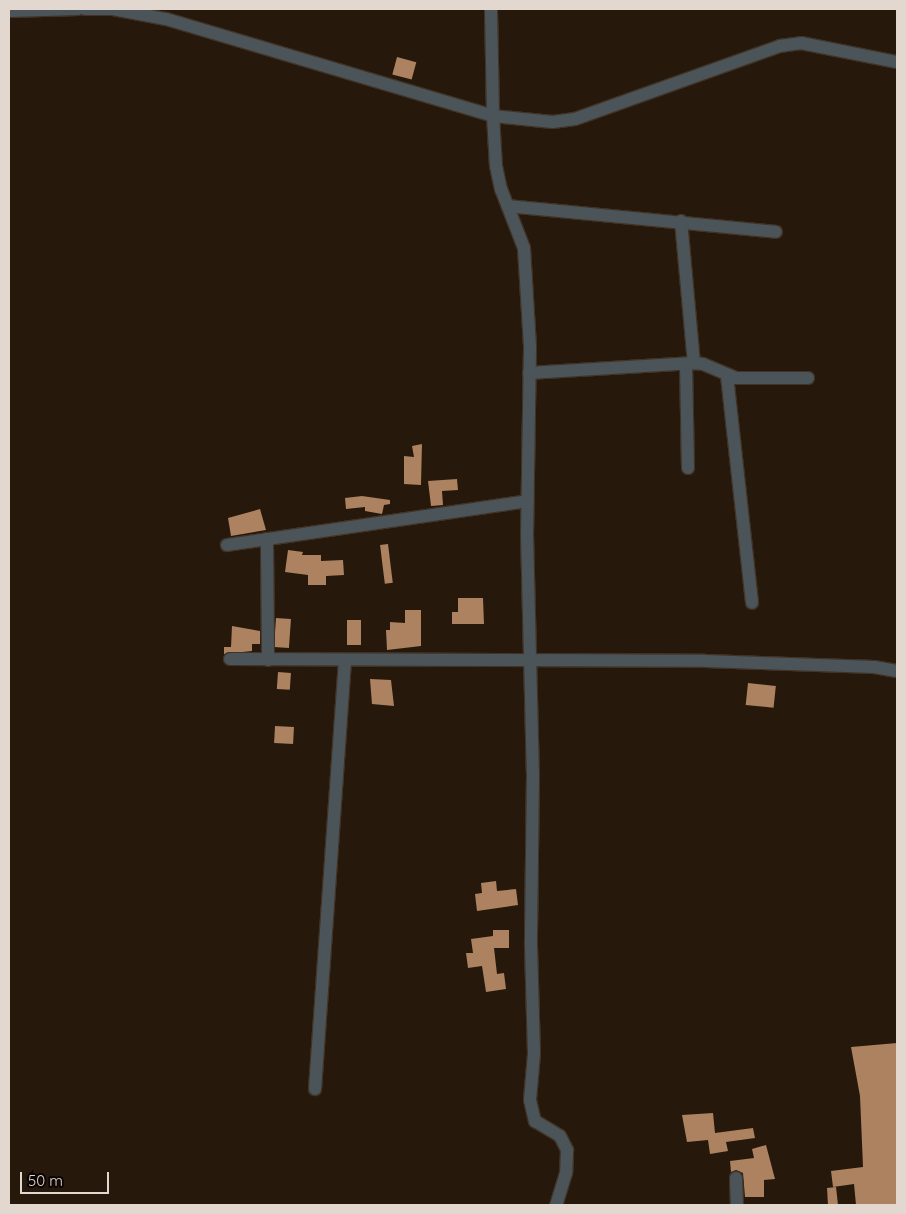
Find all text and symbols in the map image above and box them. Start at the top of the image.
scale bar [22,1162,111,1194]
text: 50 m [28,1171,63,1190]

